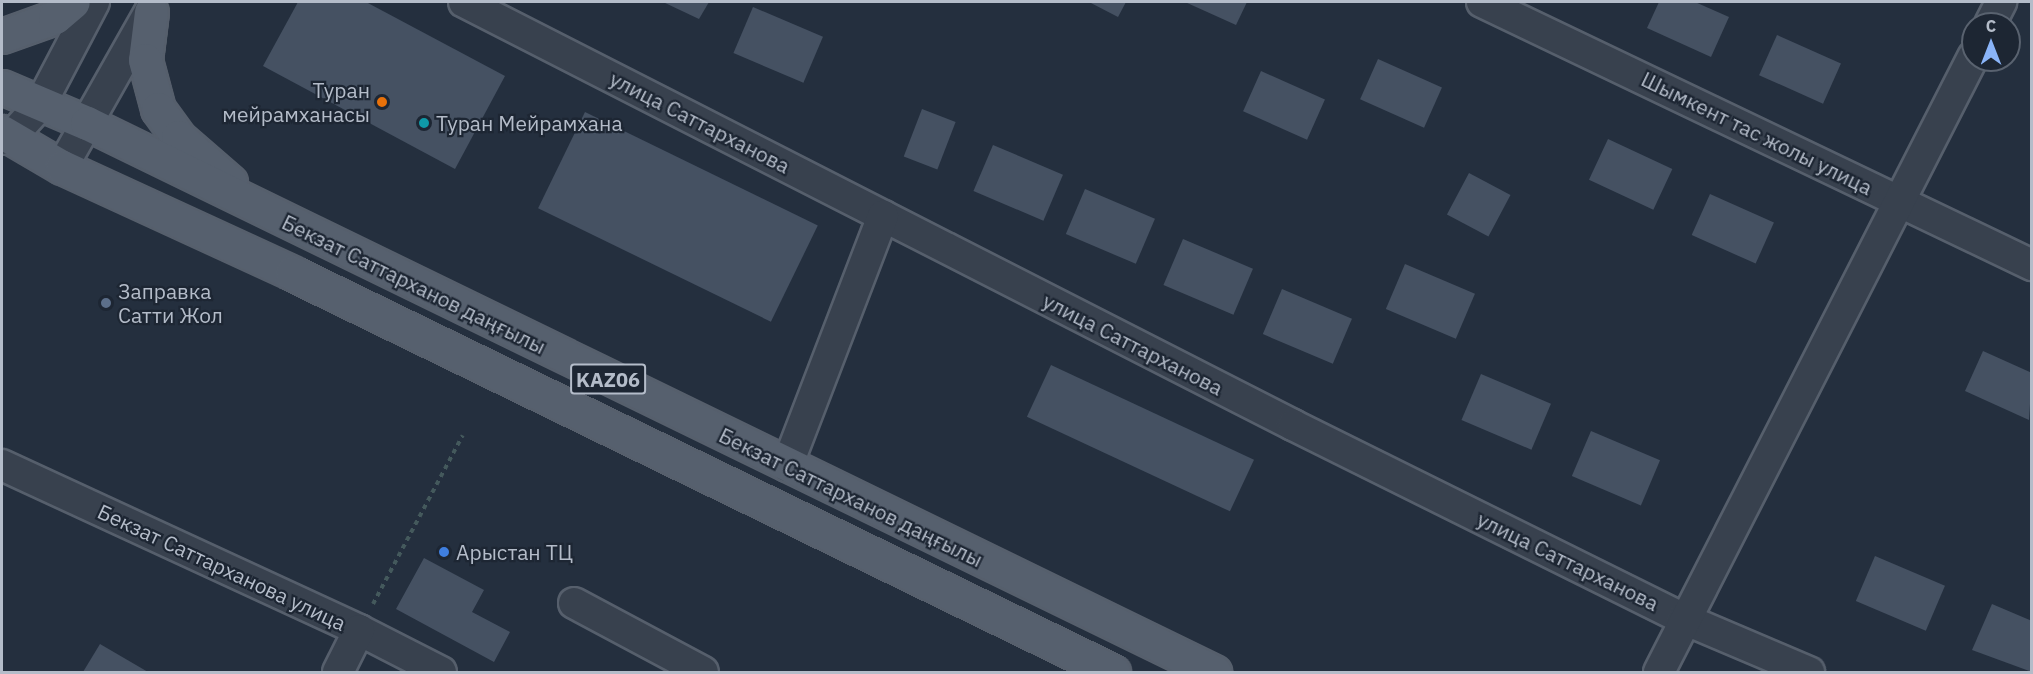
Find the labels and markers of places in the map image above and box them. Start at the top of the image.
place label: Туран мейрамханасы [222,77,370,127]
marker: Туран мейрамханасы [375,95,389,109]
place label: Туран Мейрамхана [436,110,623,136]
marker: Туран Мейрамхана [417,116,431,130]
place label: Заправка Сатти Жол [118,278,223,328]
marker: Заправка Сатти Жол [99,296,113,310]
place label: Арыстан ТЦ [456,539,573,565]
marker: Арыстан ТЦ [437,545,451,559]

